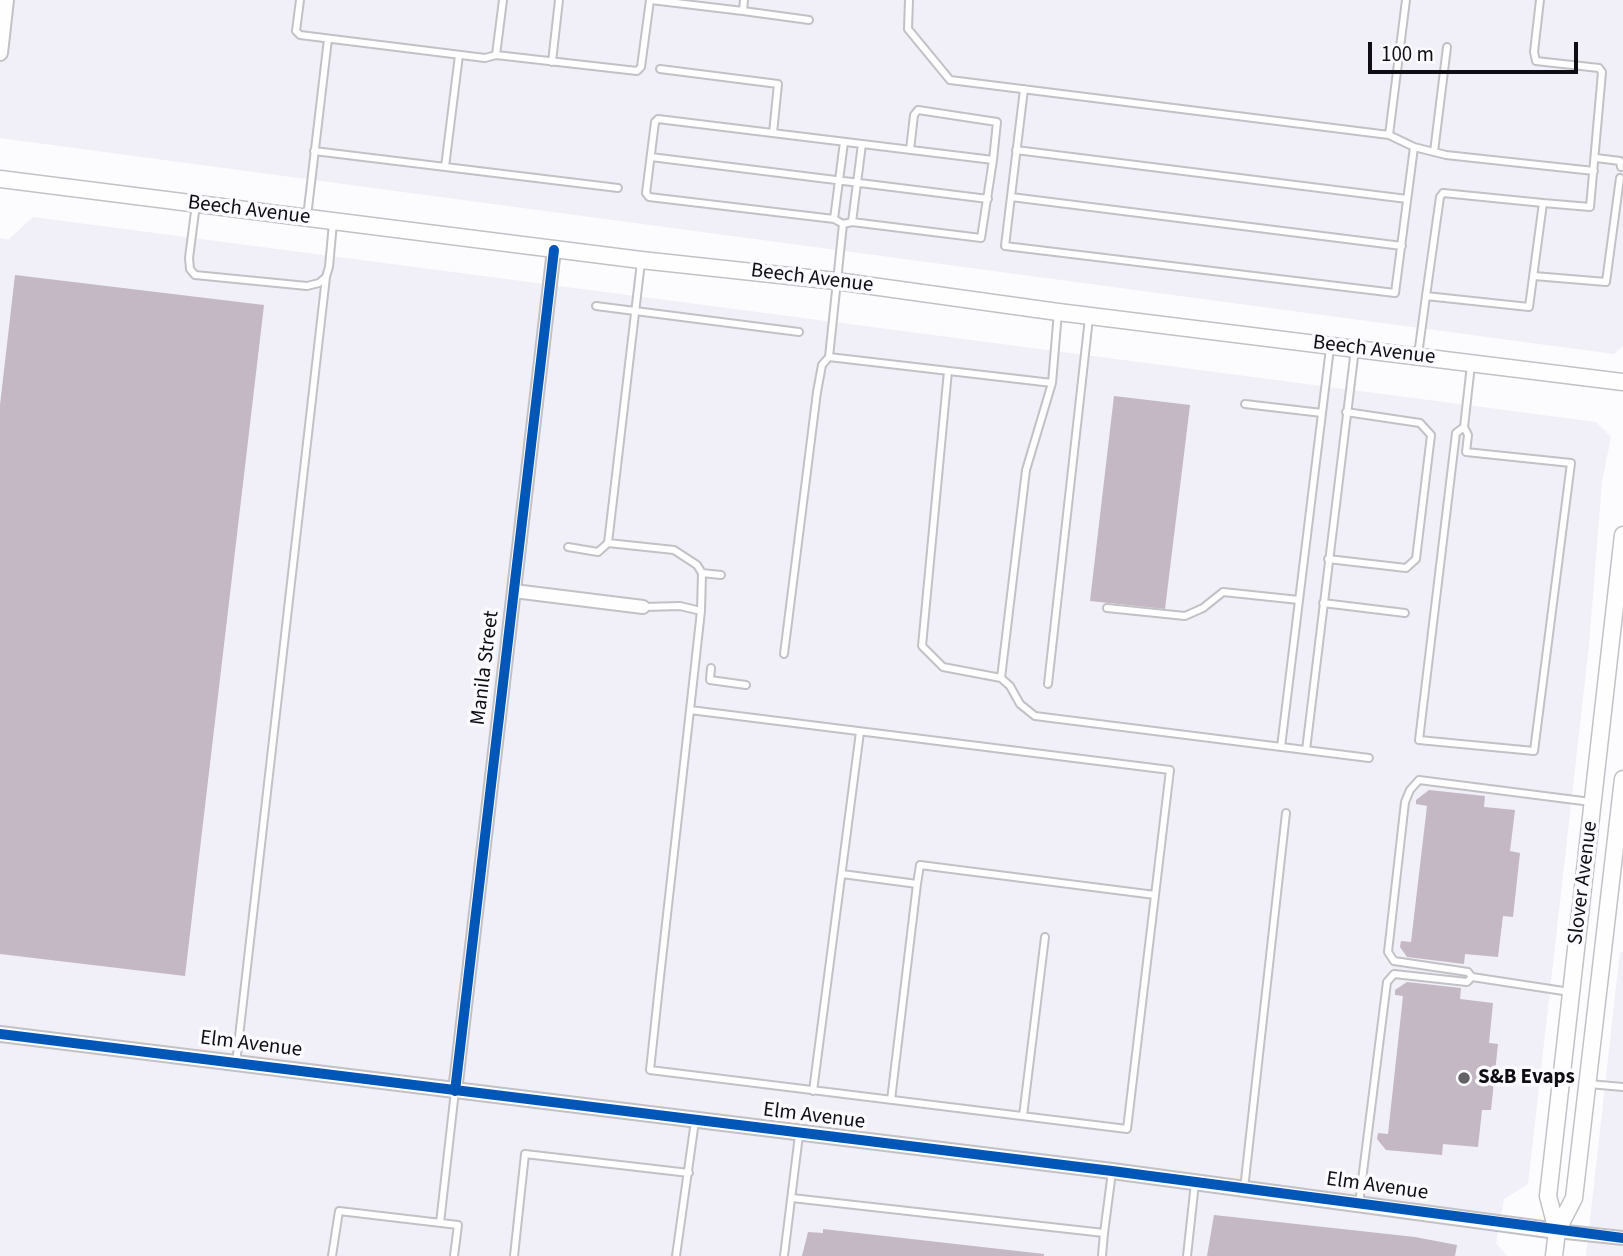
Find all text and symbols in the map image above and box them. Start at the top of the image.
scale bar [1371,28,1581,72]
text: 100 m [1381,39,1434,69]
street label: Beech Avenue [186,191,312,231]
street label: Beech Avenue [749,259,875,299]
street label: Beech Avenue [1311,331,1437,371]
street label: Manila Street [466,609,506,727]
street label: Slover Avenue [1564,820,1604,946]
street label: Elm Avenue [198,1026,304,1064]
place label: S&B Evaps [1478,1065,1575,1091]
marker: S&B Evaps [1456,1070,1472,1086]
street label: Elm Avenue [761,1098,867,1136]
street label: Elm Avenue [1324,1167,1430,1207]

